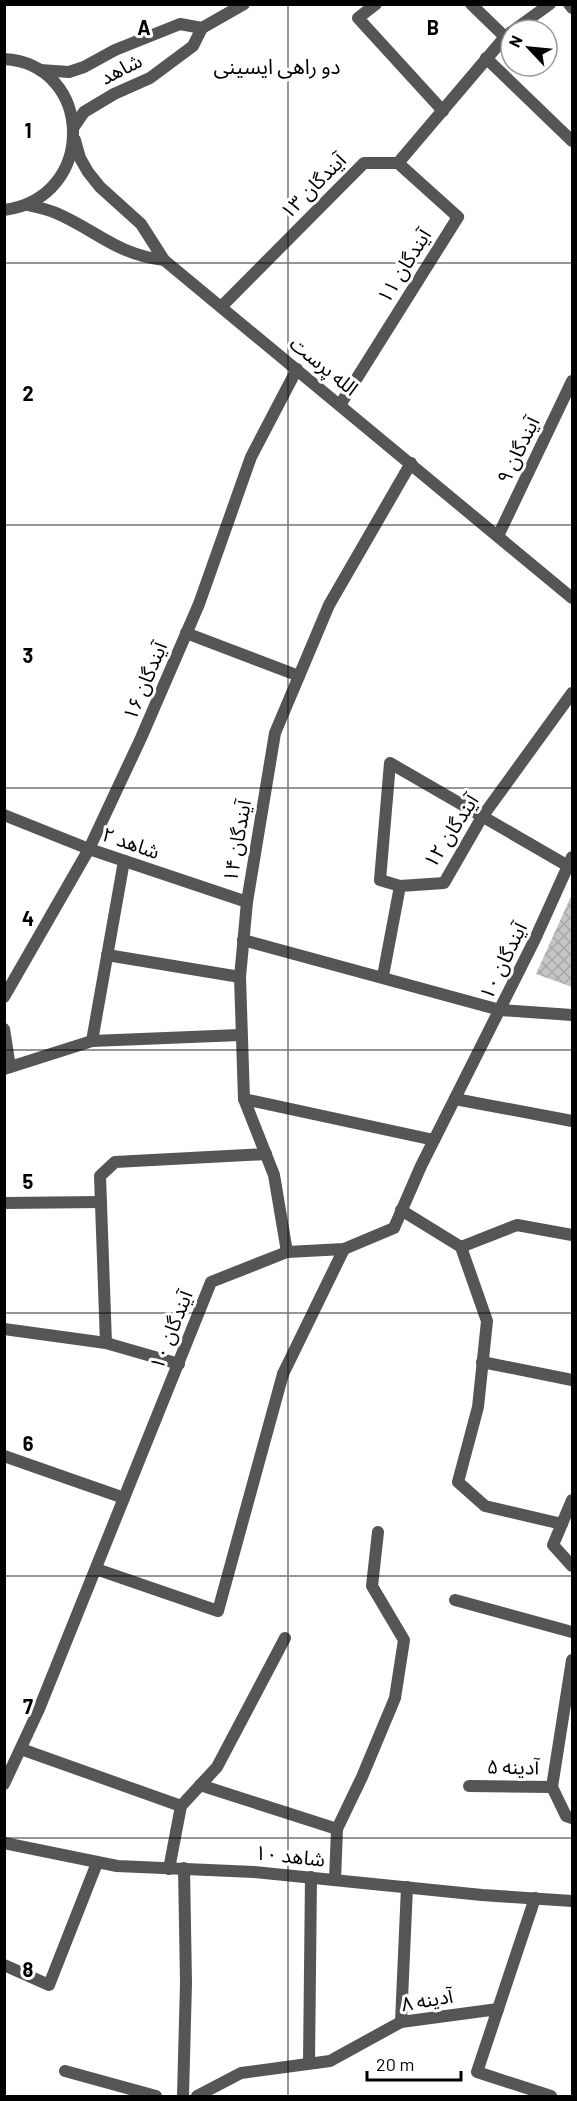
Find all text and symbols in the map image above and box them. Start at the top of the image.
text: A [137,15,151,39]
text: B [427,15,439,39]
north arrow [499,18,559,78]
text: N [504,32,526,50]
street label: شاهد [96,48,145,89]
district label: دو راهی ایسینی [213,53,341,79]
text: 1 [24,118,32,142]
street label: آیندگان ۱۳ [275,147,352,224]
street label: آیندگان ۱۱ [371,223,437,307]
street label: الله پرست [284,331,363,402]
text: 2 [22,381,34,405]
street label: آیندگان ۹ [491,411,545,487]
street label: آیندگان ۱۶ [117,637,173,724]
text: 3 [23,643,33,667]
street label: آیندگان ۱۲ [418,788,484,872]
street label: آیندگان ۱۴ [217,797,256,884]
street label: شاهد ۲ [99,821,163,863]
text: 4 [22,906,34,930]
street label: آیندگان ۱۰ [473,917,532,1003]
text: 5 [23,1169,34,1193]
street label: آیندگان ۱۰ [143,1286,198,1373]
text: 6 [23,1431,34,1455]
text: 7 [23,1694,33,1718]
street label: آدینه ۵ [487,1754,541,1779]
street label: شاهد ۱۰ [254,1839,326,1871]
text: 8 [23,1957,34,1981]
street label: آدینه ۸ [399,1982,456,2015]
scale bar [367,2044,462,2082]
text: 20 m [376,2053,414,2075]

